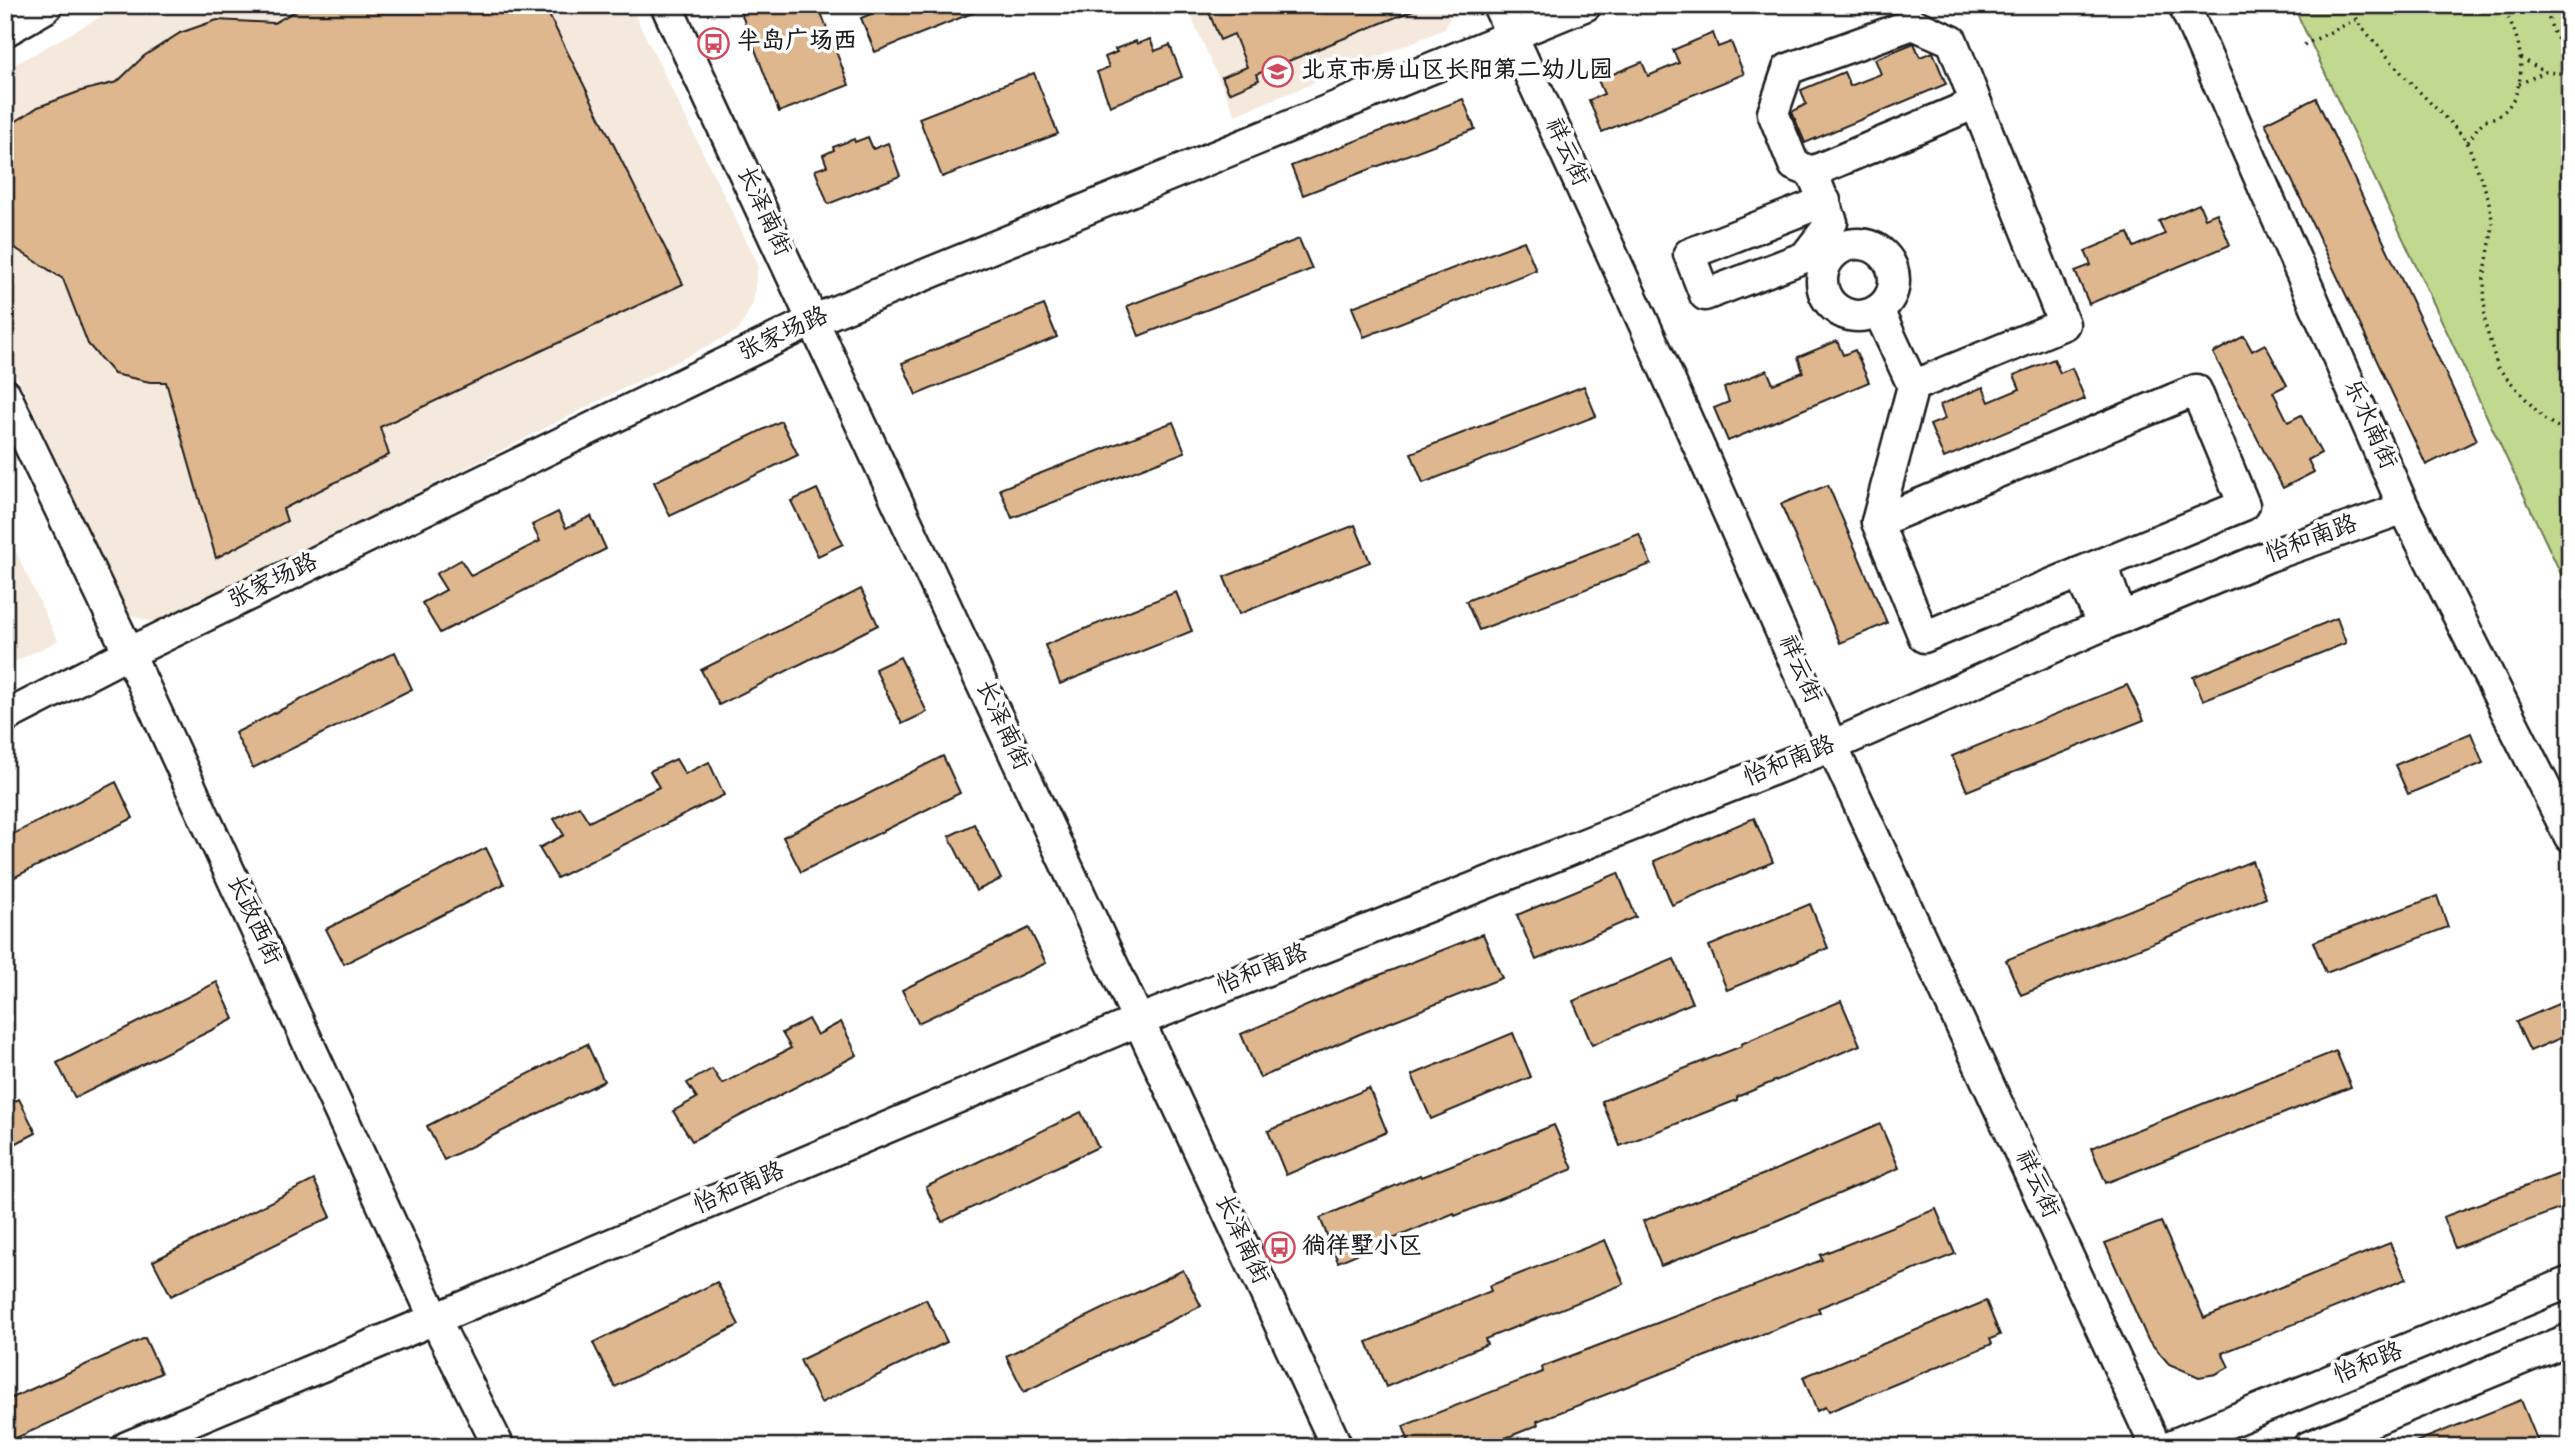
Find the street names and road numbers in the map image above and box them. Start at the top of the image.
street label: 祥云街 [1537,114,1593,192]
street label: 长泽南街 [729,162,796,262]
street label: 张家场路 [734,301,834,369]
street label: 乐水南街 [2335,375,2402,475]
street label: 怡和南路 [2261,509,2362,571]
street label: 张家场路 [224,547,323,617]
street label: 祥云街 [1770,631,1826,709]
street label: 长泽南街 [968,676,1035,776]
street label: 怡和南路 [1739,730,1840,794]
street label: 长政西街 [219,871,286,971]
street label: 怡和南路 [1212,938,1313,1002]
street label: 祥云街 [2007,1146,2063,1224]
street label: 怡和南路 [689,1156,790,1222]
street label: 长泽南街 [1207,1190,1274,1290]
street label: 怡和路 [2329,1336,2408,1392]

